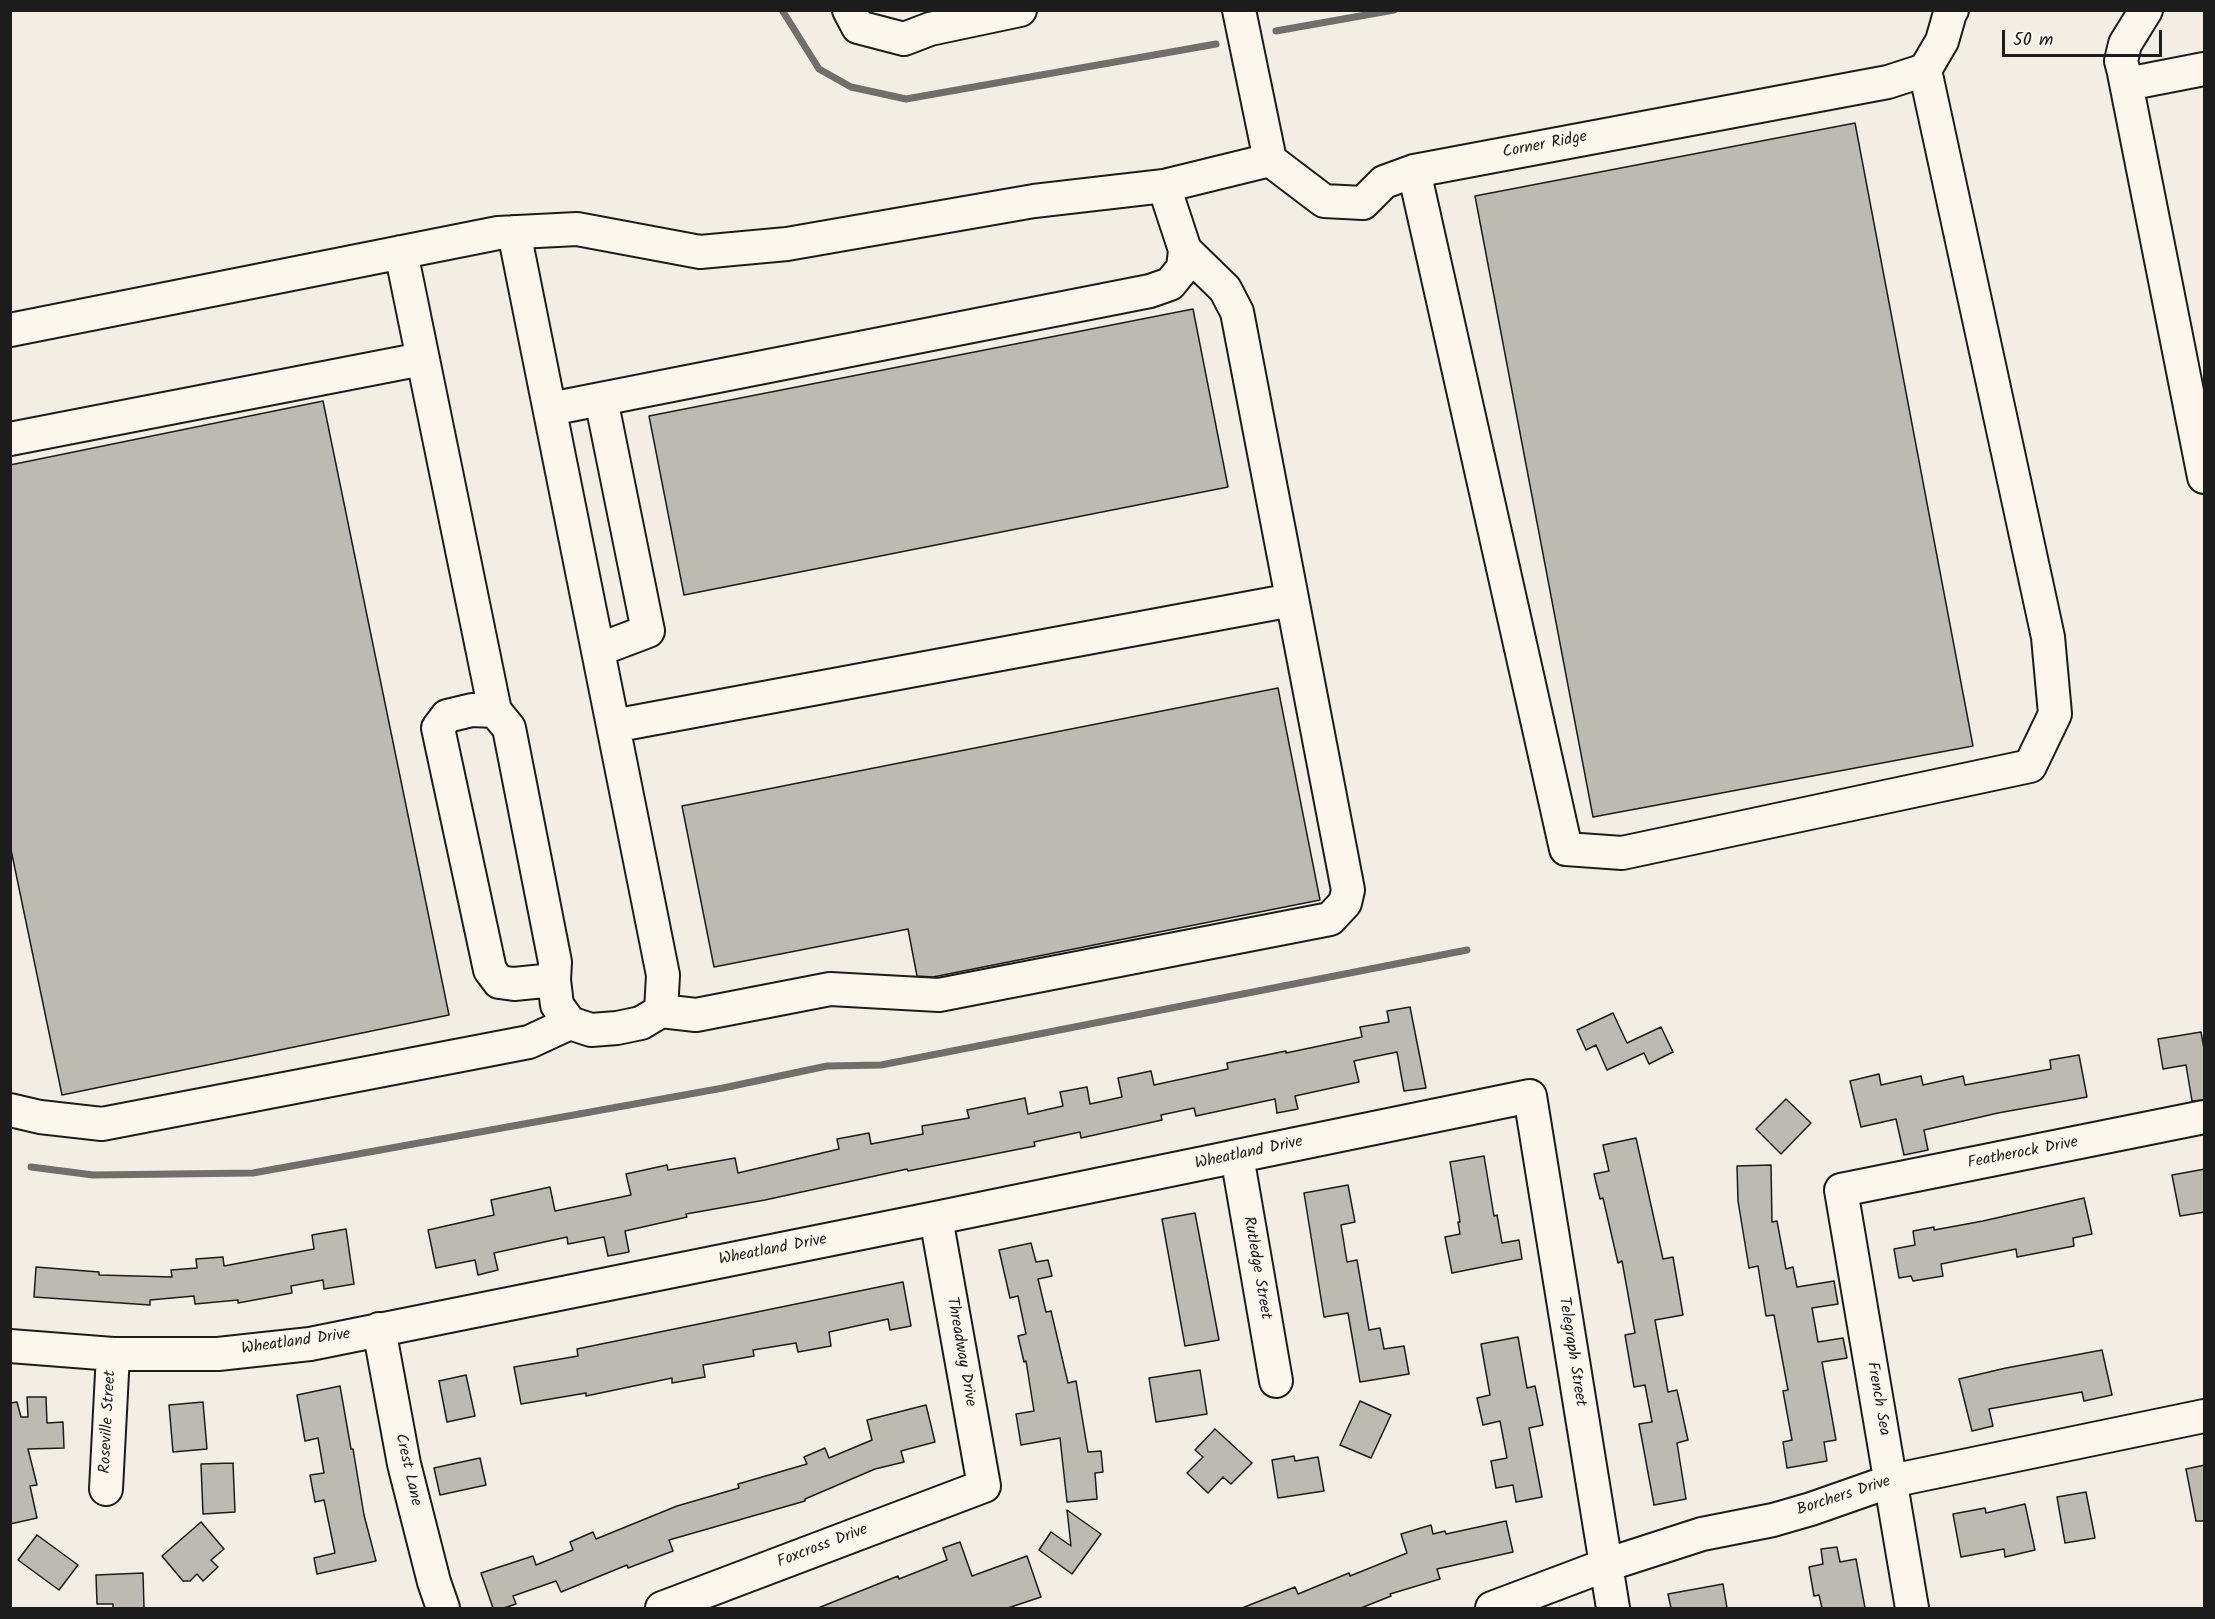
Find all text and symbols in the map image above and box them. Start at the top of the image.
scale bar [2005,18,2166,56]
text: 50 m [2013,26,2053,55]
street label: Corner Ridge [1501,128,1589,164]
street label: Wheatland Drive [1193,1133,1305,1175]
street label: Featherock Drive [1966,1134,2080,1174]
street label: Rutledge Street [1238,1215,1274,1321]
street label: Wheatland Drive [717,1231,829,1271]
street label: Threadway Drive [941,1296,979,1408]
street label: Telegraph Street [1553,1296,1589,1408]
street label: Wheatland Drive [240,1326,352,1360]
street label: French Sea [1861,1361,1893,1437]
street label: Roseville Street [97,1370,121,1474]
street label: Crest Lane [389,1432,425,1508]
street label: Borchers Drive [1795,1473,1893,1521]
street label: Foxcross Drive [775,1521,871,1573]

